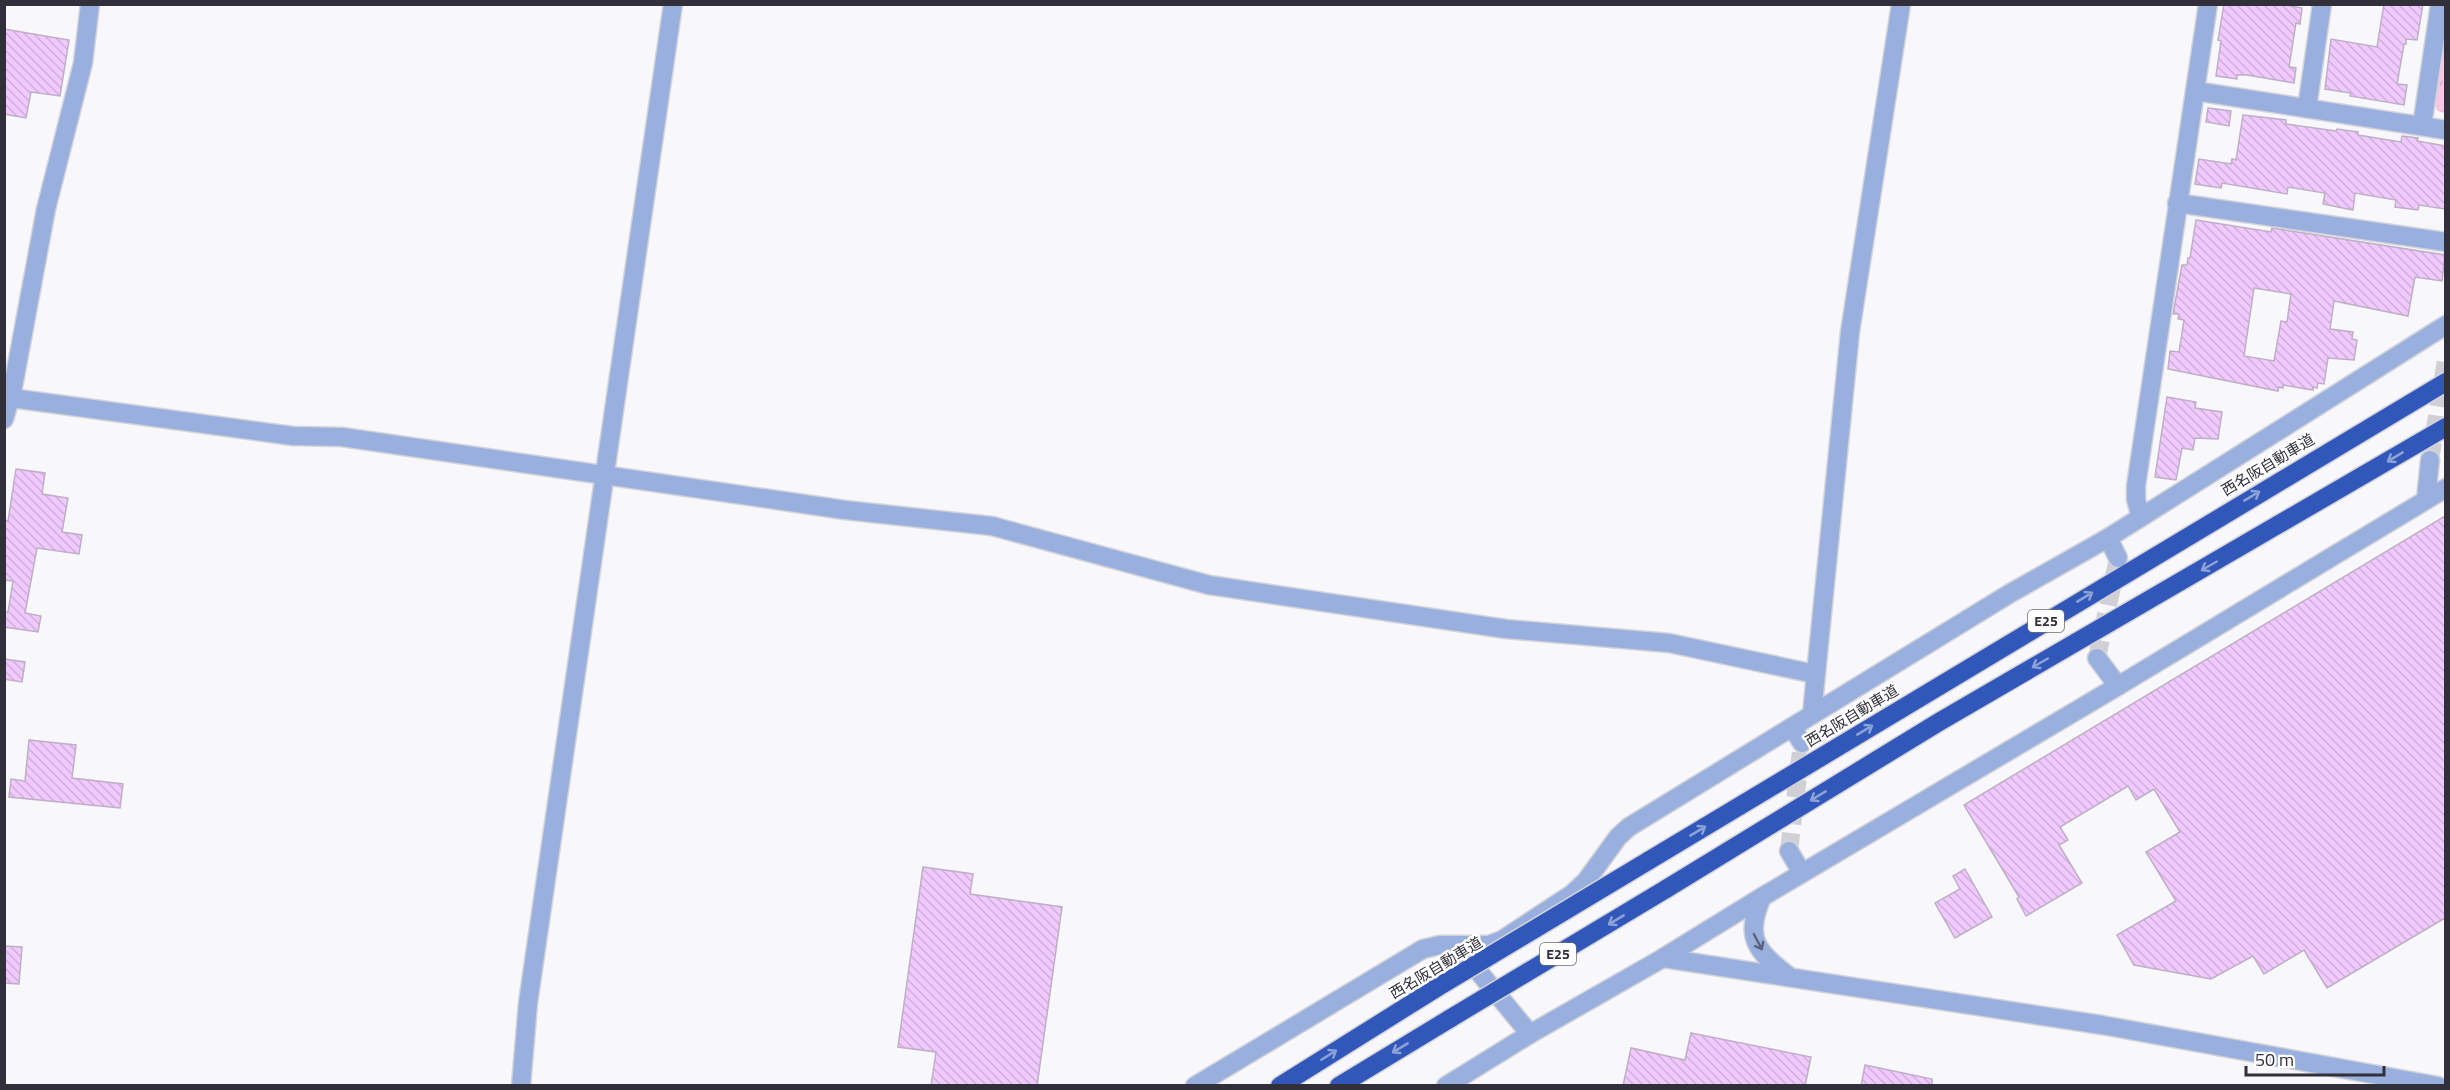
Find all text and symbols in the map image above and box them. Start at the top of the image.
street label: 西名阪自動車道 [2217,428,2319,501]
one-way arrow [2387,451,2404,463]
one-way arrow [2243,490,2260,502]
one-way arrow [2201,560,2218,572]
one-way arrow [2077,590,2094,603]
road number: E25 [2028,610,2064,632]
one-way arrow [2032,658,2049,670]
street label: 西名阪自動車道 [1801,679,1903,752]
one-way arrow [1856,724,1873,736]
one-way arrow [1810,789,1827,802]
one-way arrow [1689,824,1706,836]
one-way arrow [1608,914,1625,926]
street label: 西名阪自動車道 [1385,931,1487,1004]
one-way arrow [1752,933,1764,950]
road number: E25 [1540,943,1576,965]
scale bar [2246,1039,2384,1077]
one-way arrow [1392,1043,1409,1055]
text: 50 m [2255,1046,2294,1073]
one-way arrow [1320,1048,1337,1060]

